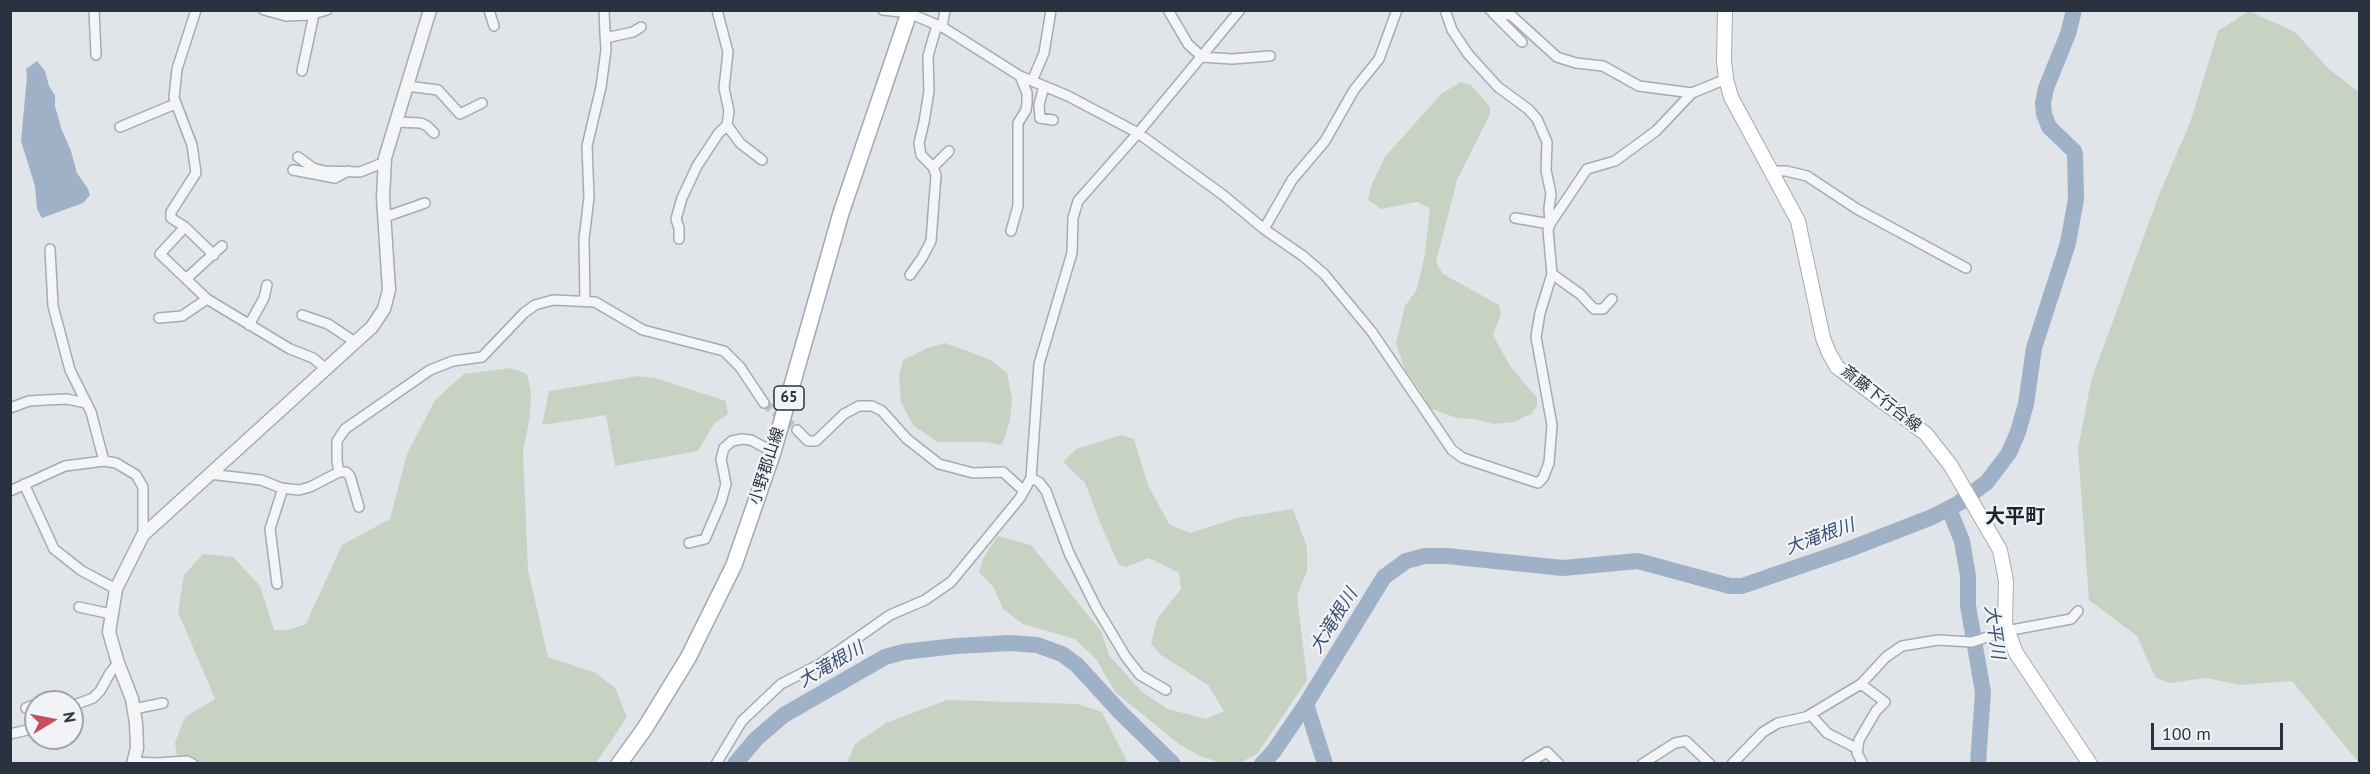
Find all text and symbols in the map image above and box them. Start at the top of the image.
street label: 斎藤下行合線 [1837,362,1925,436]
road number: 65 [774,386,804,410]
street label: 小野郡山線 [746,425,788,507]
district label: 大平町 [1985,505,2045,529]
water label: 大滝根川 [1782,515,1858,559]
water label: 大滝根川 [1306,585,1362,657]
water label: 大平川 [1980,604,2008,660]
water label: 大滝根川 [794,638,868,692]
north arrow [24,690,84,750]
text: N [59,710,81,724]
scale bar [2154,711,2286,749]
text: 100 m [2162,722,2211,745]

